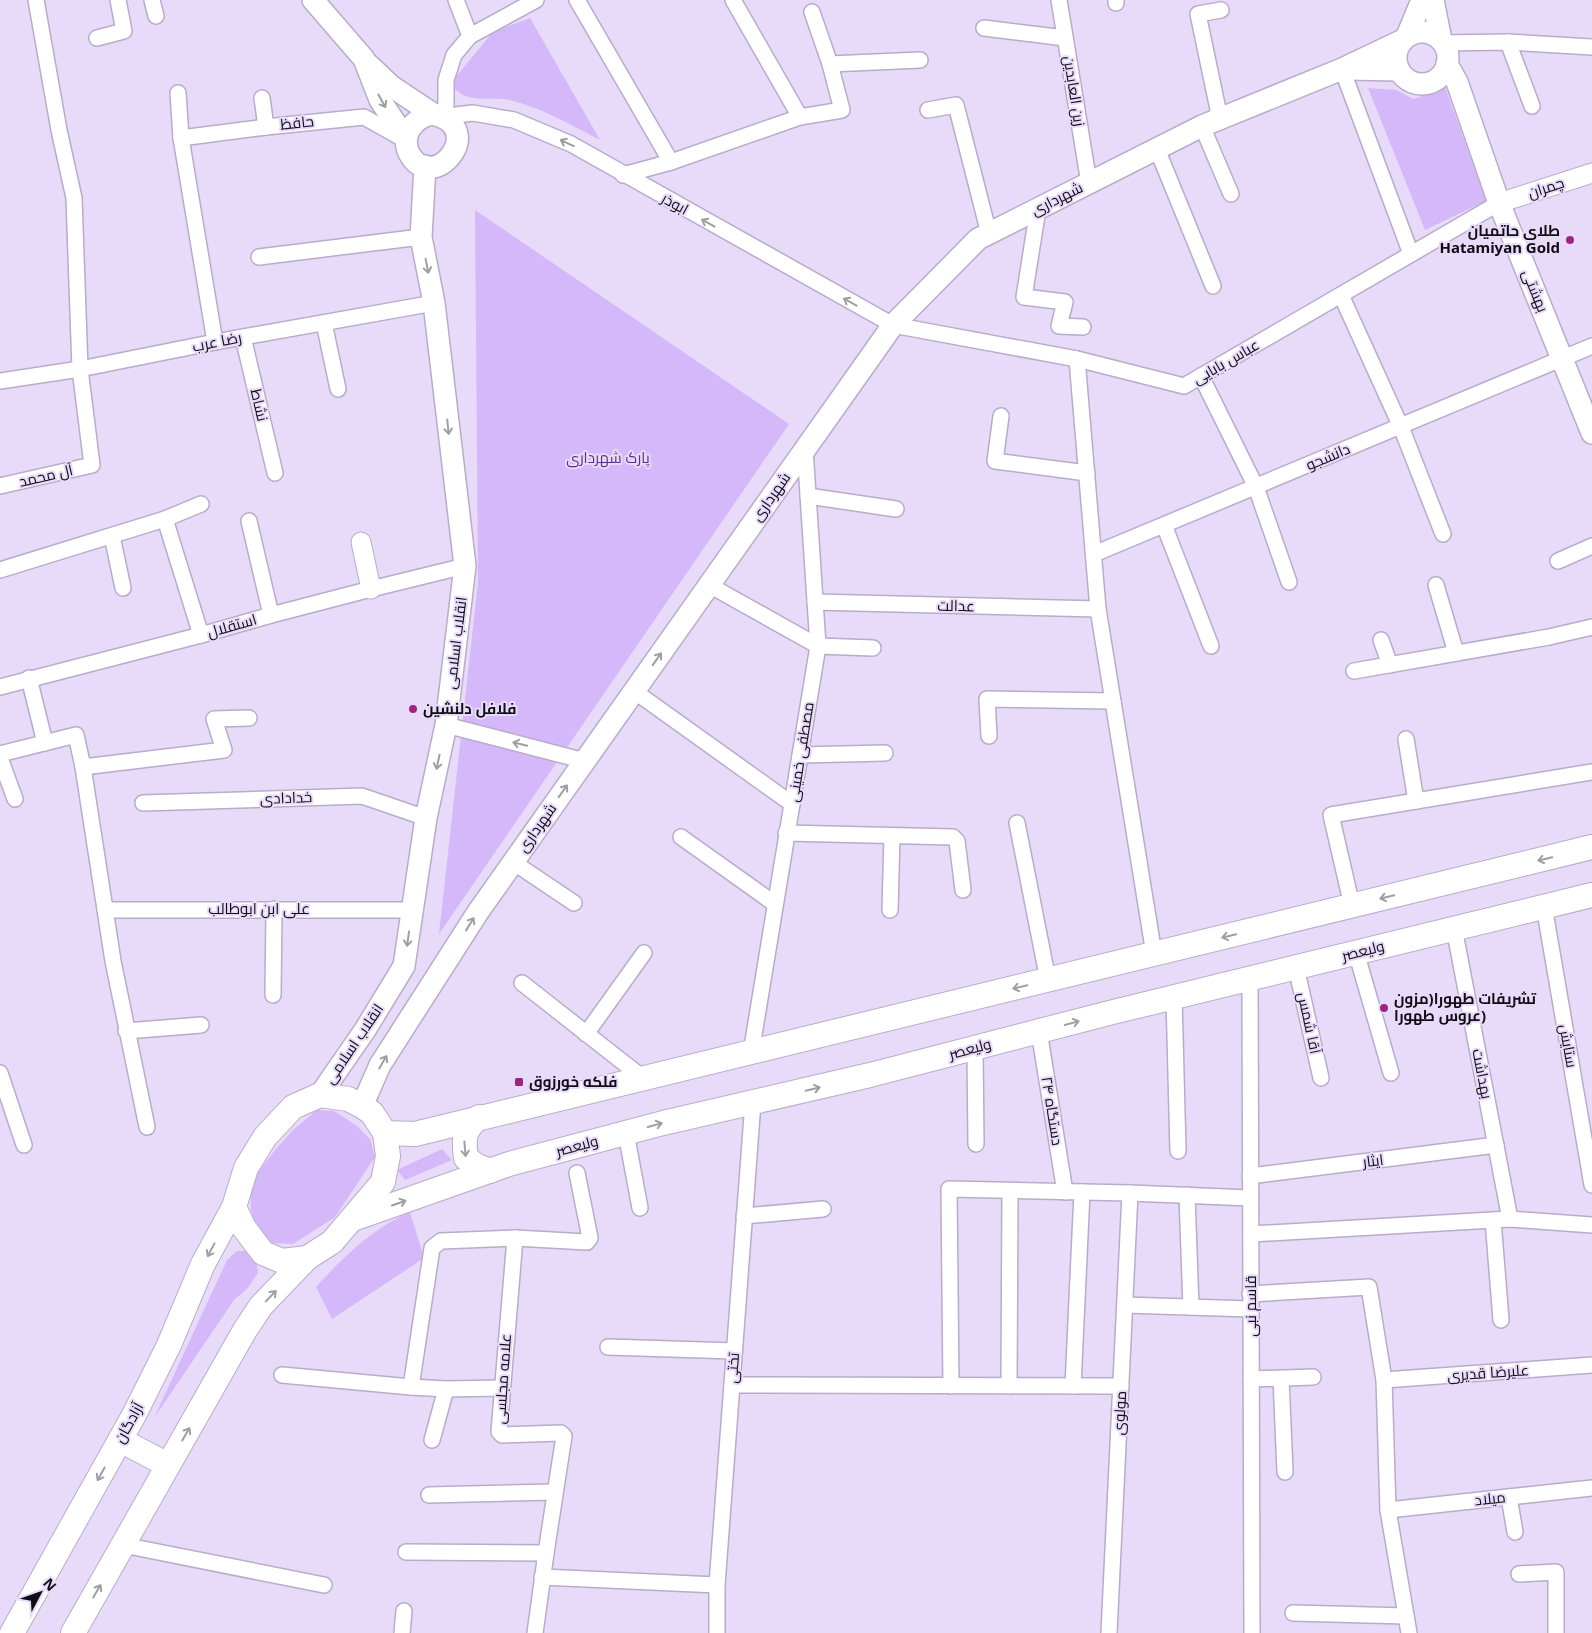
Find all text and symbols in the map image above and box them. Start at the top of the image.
street label: زین العابدین [1059,54,1090,128]
one-way arrow [377,93,387,108]
street label: حافظ [279,110,315,134]
one-way arrow [560,137,575,147]
street label: چمران [1525,172,1567,203]
street label: شهرداری [1027,177,1086,221]
street label: ابوذر [658,187,693,219]
one-way arrow [702,217,716,227]
place label: طلای حاتمیان Hatamiyan Gold [1440,220,1560,257]
marker: طلای حاتمیان Hatamiyan Gold [1564,234,1576,246]
one-way arrow [423,258,432,274]
street label: بهشتی [1517,266,1554,315]
one-way arrow [844,296,858,306]
street label: رضا عرب [190,326,243,356]
street label: عباس بابایی [1188,334,1263,389]
street label: نشاط [247,387,273,423]
one-way arrow [444,419,453,435]
street label: دانشجو [1303,438,1353,474]
park label: پارک شهرداری [566,447,650,468]
street label: آل محمد [17,459,75,491]
street label: شهرداری [746,468,795,525]
street label: عدالت [937,595,975,615]
street label: انقلاب اسلامی [439,596,472,690]
street label: استقلال [205,608,259,642]
one-way arrow [652,652,662,666]
place label: فلافل دلنشین [423,698,516,718]
street label: مصطفی خمینی [782,700,819,803]
marker: فلافل دلنشین [407,703,419,715]
one-way arrow [513,739,529,749]
one-way arrow [433,753,442,769]
one-way arrow [558,784,568,798]
street label: خدادادی [259,786,313,809]
street label: شهرداری [512,799,561,856]
one-way arrow [1537,855,1553,864]
one-way arrow [1379,893,1395,902]
street label: علی ابن ابوطالب [208,898,310,919]
one-way arrow [465,918,475,932]
one-way arrow [403,931,413,947]
one-way arrow [1222,932,1238,941]
street label: ولیعصر [1338,935,1386,965]
one-way arrow [1013,983,1029,992]
place label: تشریفات طهورا(مزون عروس طهورا) [1394,988,1537,1025]
street label: آقا شمس [1293,990,1326,1056]
street label: انقلاب اسلامی [319,999,388,1088]
marker: تشریفات طهورا(مزون عروس طهورا) [1378,1002,1390,1014]
one-way arrow [1064,1017,1080,1027]
street label: ستایش [1554,1022,1583,1069]
street label: ولیعصر [945,1033,993,1064]
street label: بهداشت [1467,1047,1498,1101]
one-way arrow [378,1054,388,1069]
place label: فلکه خورزوق [529,1071,617,1091]
street label: ۲۴ دستگاه [1038,1075,1068,1147]
marker: فلکه خورزوق [513,1076,525,1088]
one-way arrow [804,1084,820,1093]
one-way arrow [646,1120,662,1130]
street label: ولیعصر [552,1130,600,1161]
one-way arrow [460,1140,470,1156]
street label: ایثار [1360,1149,1384,1171]
one-way arrow [391,1198,406,1207]
one-way arrow [206,1242,216,1257]
street label: قاسم نبی [1240,1275,1261,1337]
one-way arrow [265,1290,277,1302]
street label: علامه مجلسی [489,1333,516,1425]
street label: تختی [721,1352,744,1384]
street label: علیرضا قدیری [1446,1359,1530,1386]
street label: مولوی [1108,1390,1131,1436]
street label: آزادگان [109,1399,148,1447]
one-way arrow [181,1427,191,1442]
one-way arrow [96,1466,106,1481]
street label: میلاد [1473,1486,1507,1510]
north arrow [15,1568,65,1618]
text: N [39,1574,61,1595]
one-way arrow [93,1584,103,1598]

